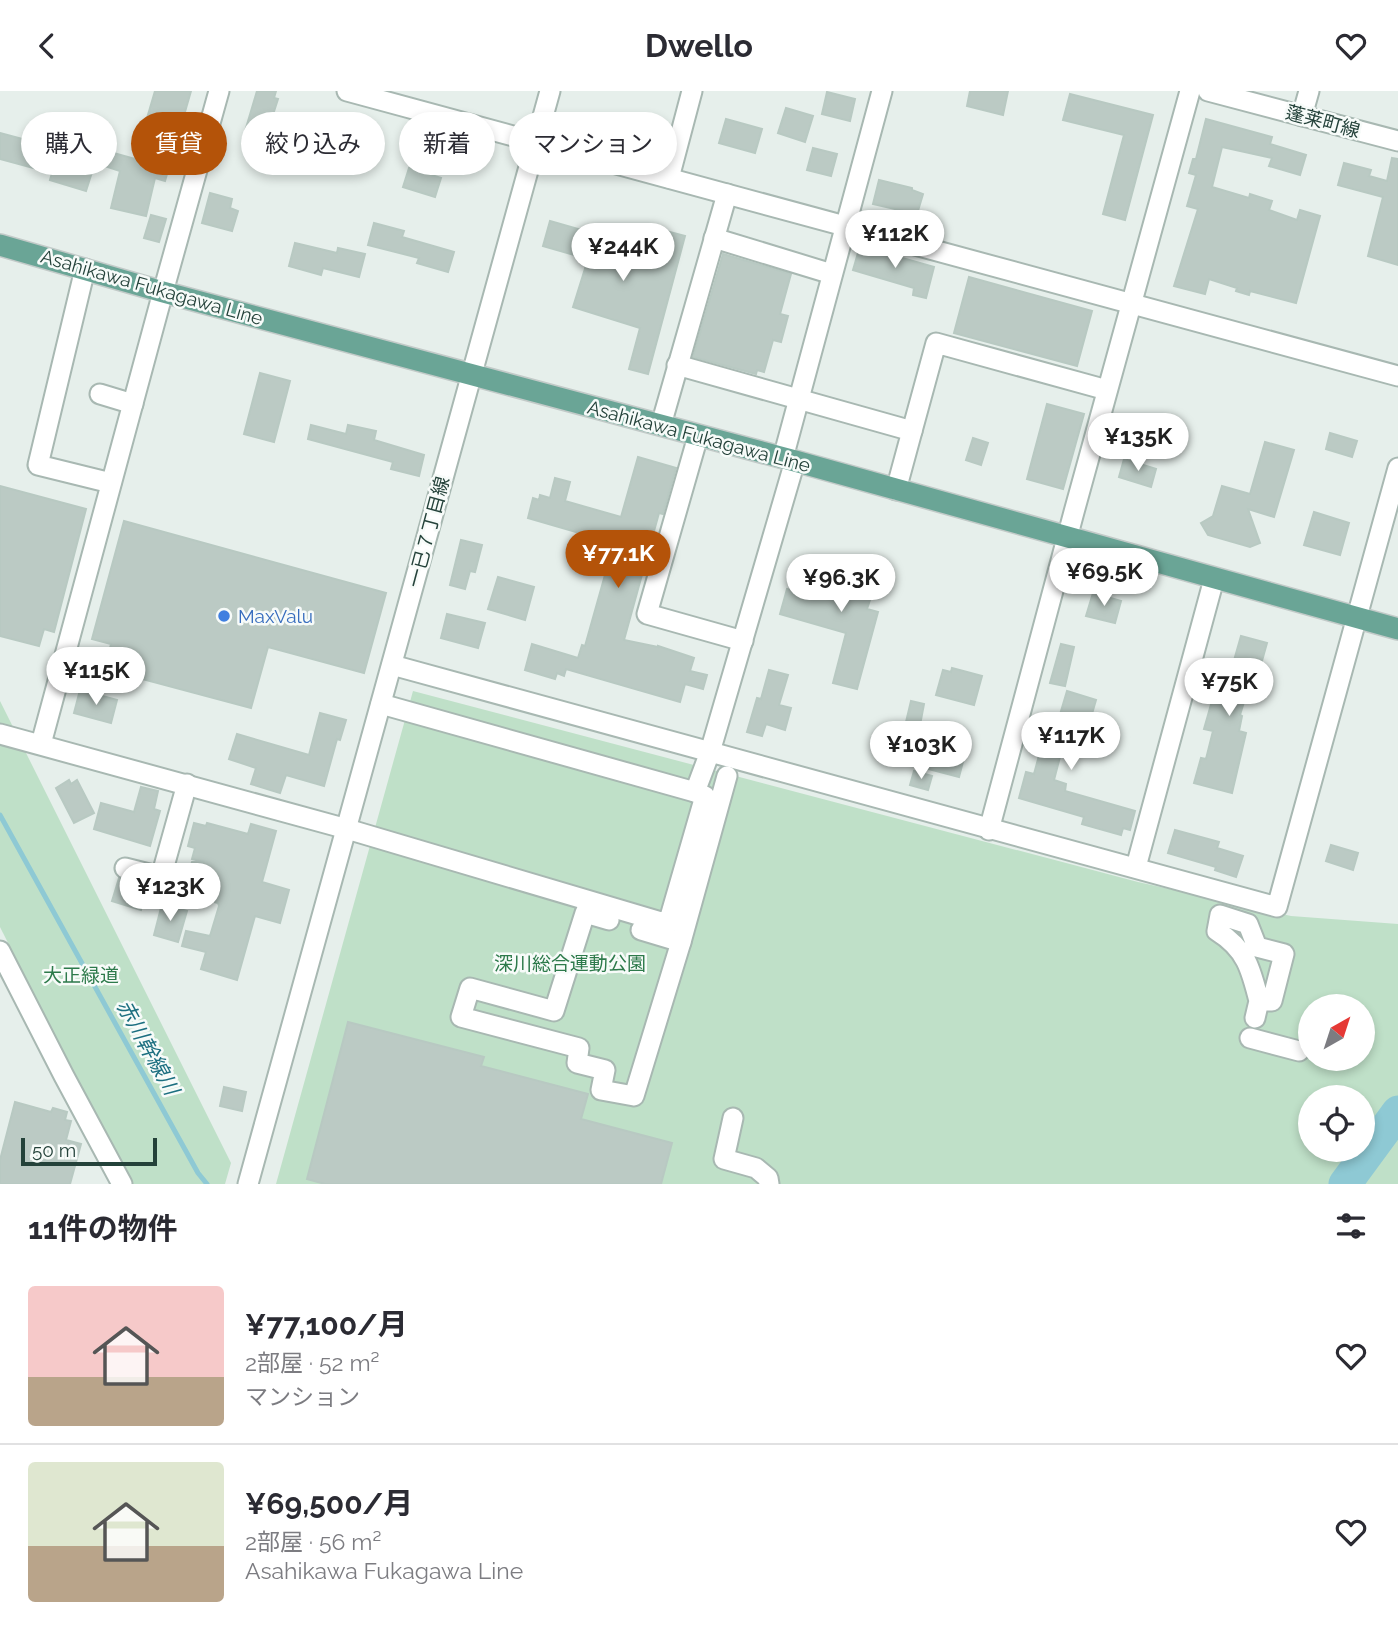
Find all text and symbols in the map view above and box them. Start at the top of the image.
icon: back [28,27,66,65]
text: Dwello [645,27,753,64]
icon: heart [1332,27,1370,65]
street label: 蓬莱町線 [1283,101,1363,141]
chip: 購入 [21,112,117,175]
chip: 賃貸 [131,112,227,175]
chip: 絞り込み [241,112,385,175]
chip: 新着 [399,112,495,175]
chip: マンション [509,112,677,175]
pin: ¥112K [846,211,944,270]
text: ¥112K [861,219,929,246]
pin: ¥244K [574,223,672,283]
text: ¥244K [587,232,659,259]
street label: Asahikawa Fukagawa Line [39,245,265,329]
street label: Asahikawa Fukagawa Line [585,396,813,476]
pin: ¥135K [1089,413,1187,473]
text: ¥135K [1104,422,1172,449]
street label: 一已７丁目線 [403,474,453,590]
pin: ¥77.1K [561,531,675,590]
text: ¥77.1K [582,539,654,566]
pin: ¥69.5K [1047,549,1161,608]
pin: ¥96.3K [784,554,898,614]
text: ¥69.5K [1065,557,1143,584]
text: ¥96.3K [802,563,880,590]
place label: MaxValu [238,605,313,627]
marker: MaxValu [216,608,232,624]
pin: ¥115K [47,647,145,707]
text: ¥115K [62,656,130,683]
pin: ¥75K [1188,659,1270,718]
text: ¥75K [1200,667,1258,694]
pin: ¥117K [1022,713,1120,772]
pin: ¥103K [872,721,970,781]
text: ¥117K [1037,721,1105,748]
text: ¥103K [886,730,956,757]
pin: ¥123K [121,863,219,923]
text: ¥123K [136,872,204,899]
park label: 深川総合運動公園 [494,952,646,974]
park label: 大正緑道 [43,964,119,986]
north arrow [1298,994,1376,1071]
map controls [1298,994,1375,1162]
water label: 赤川幹線川 [112,995,185,1101]
button: locate [1298,1085,1375,1162]
scale bar [21,1135,158,1167]
text: 50 m [32,1139,76,1161]
icon: filters [1332,1207,1370,1245]
text: 11件の物件 [28,1211,178,1246]
text: ¥77,100/月 [245,1307,408,1342]
icon: home [84,1314,168,1398]
icon: heart [1332,1337,1370,1375]
text: 2部屋 · 52 m² [245,1349,380,1376]
text: マンション [245,1383,360,1410]
text: ¥69,500/月 [245,1486,413,1521]
icon: home [84,1490,168,1574]
icon: heart [1332,1513,1370,1551]
text: 2部屋 · 56 m² [245,1528,381,1555]
text: Asahikawa Fukagawa Line [245,1557,523,1584]

